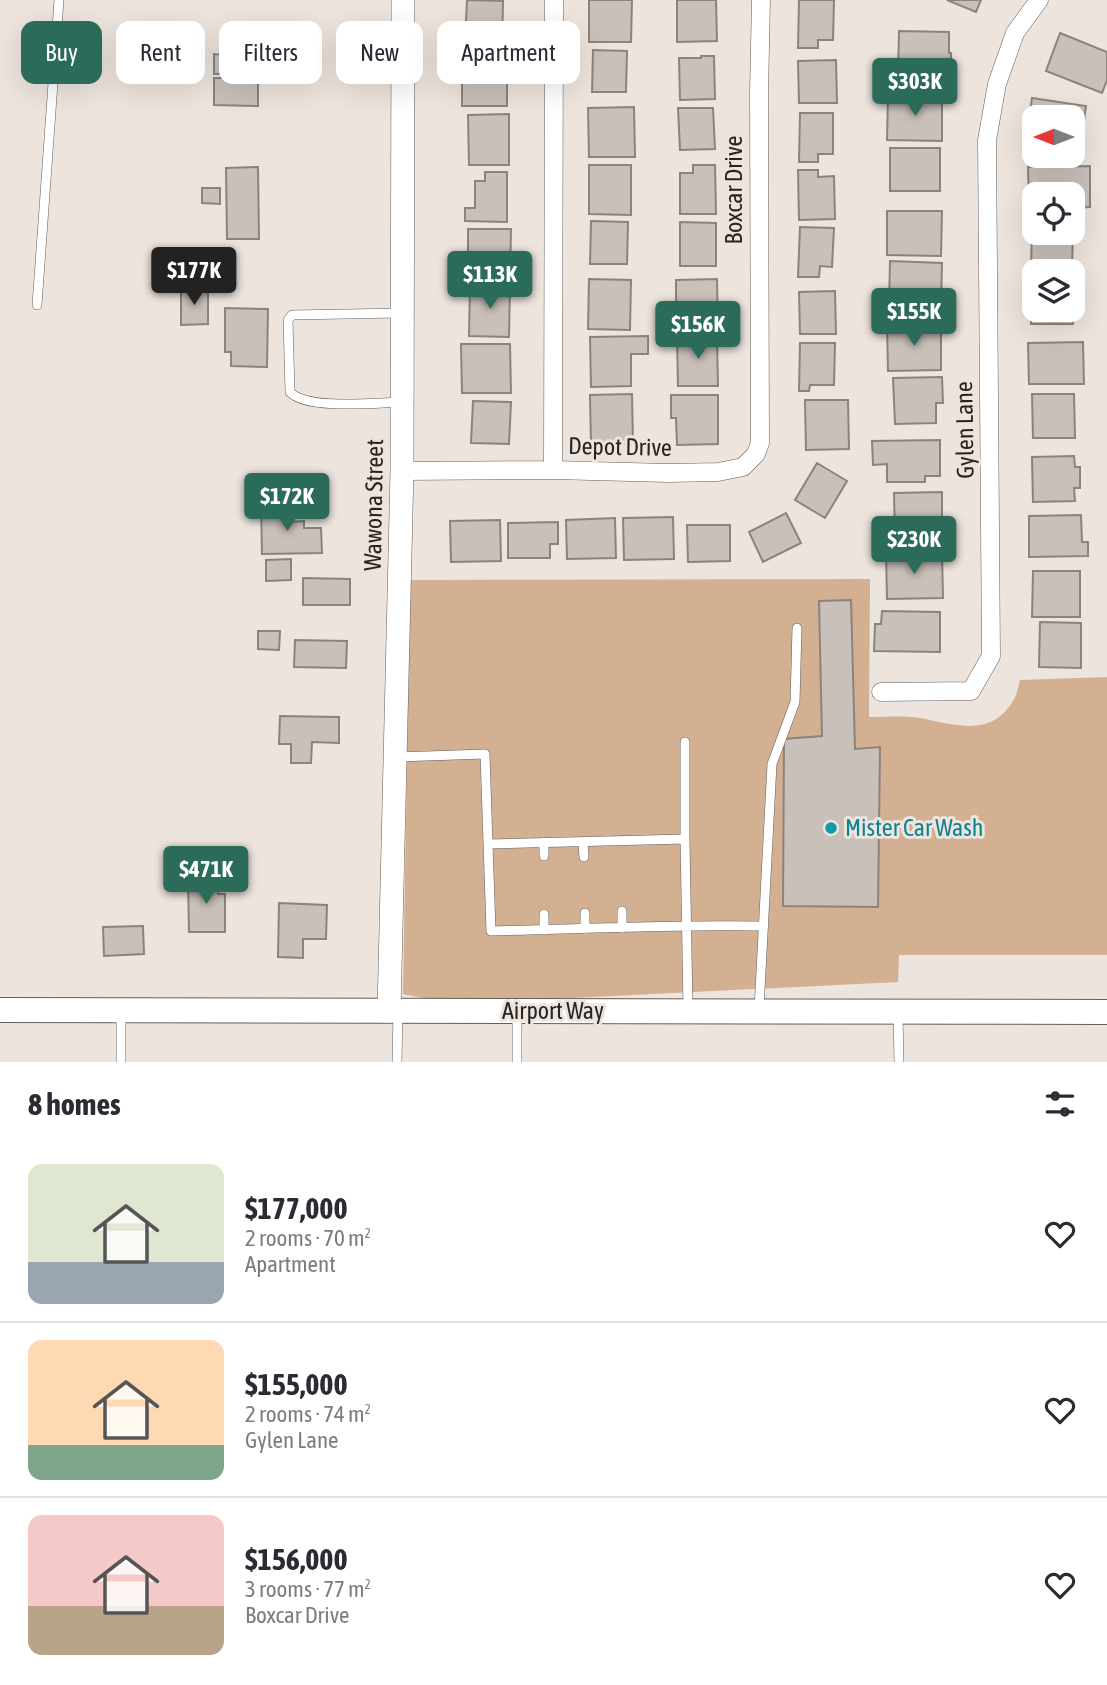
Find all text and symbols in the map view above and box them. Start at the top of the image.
chip: Buy [21,21,102,84]
chip: Rent [116,21,205,84]
chip: Filters [219,21,322,84]
chip: New [336,21,423,84]
chip: Apartment [437,21,580,84]
pin: $303K [866,58,964,118]
text: $303K [888,68,942,94]
north arrow [1022,105,1085,168]
map controls [1022,105,1085,322]
street label: Boxcar Drive [720,136,747,244]
button: locate [1022,182,1085,245]
pin: $177K [145,247,243,307]
pin: $113K [441,252,539,311]
text: $177K [167,257,221,283]
button: layers [1022,259,1085,322]
text: $113K [463,261,517,287]
pin: $155K [865,288,963,348]
text: $155K [887,298,941,324]
pin: $156K [649,302,747,361]
text: $156K [671,311,725,337]
street label: Gylen Lane [950,381,979,479]
street label: Depot Drive [568,432,672,461]
street label: Wawona Street [359,439,388,571]
pin: $172K [238,474,336,533]
text: $172K [260,483,314,509]
pin: $230K [865,516,963,576]
text: $230K [887,526,941,552]
place label: Mister Car Wash [845,814,983,841]
marker: Mister Car Wash [823,820,839,836]
pin: $471K [157,846,255,906]
text: $471K [179,856,233,882]
street label: Airport Way [502,997,604,1024]
icon: filters [1041,1085,1079,1123]
text: 8 homes [28,1087,121,1121]
text: $177,000 [245,1191,348,1225]
icon: home [84,1192,168,1276]
icon: heart [1041,1215,1079,1253]
text: 2 rooms · 70 m² [245,1225,371,1251]
text: Apartment [245,1251,336,1277]
text: $155,000 [245,1367,348,1401]
icon: home [84,1368,168,1452]
icon: heart [1041,1391,1079,1429]
text: 2 rooms · 74 m² [245,1401,371,1427]
text: Gylen Lane [245,1427,338,1453]
text: $156,000 [245,1542,348,1576]
icon: home [84,1543,168,1627]
icon: heart [1041,1566,1079,1604]
text: 3 rooms · 77 m² [245,1576,371,1602]
text: Boxcar Drive [245,1602,349,1628]

